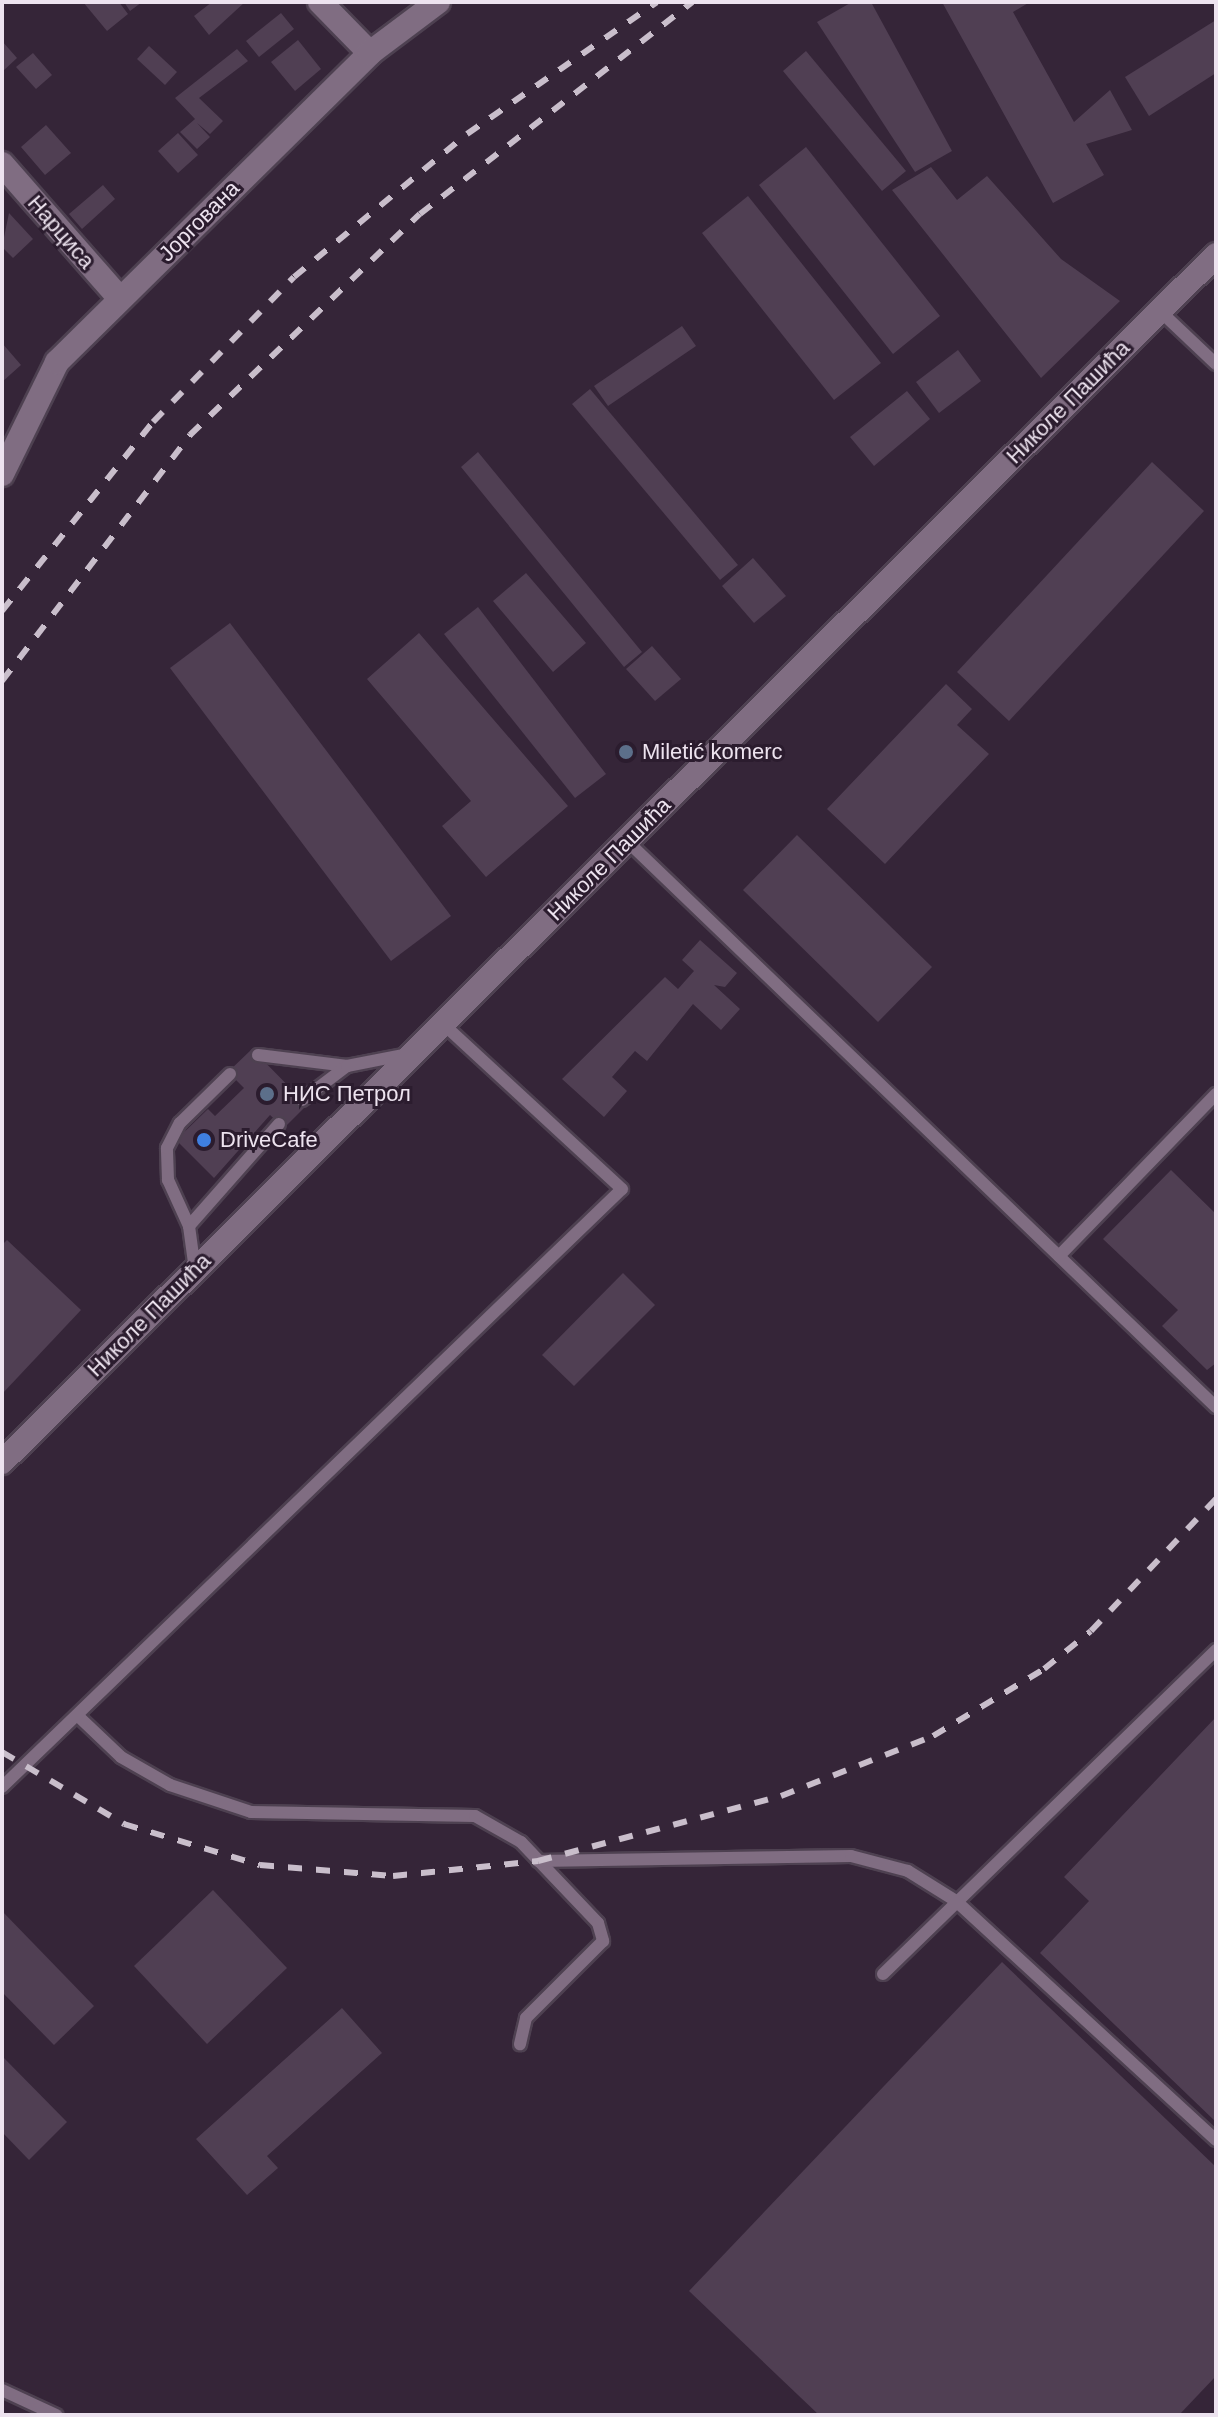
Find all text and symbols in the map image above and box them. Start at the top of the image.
street label: Јоргована [153,175,245,267]
street label: Нарциса [22,190,100,274]
street label: Николе Пашића [1001,335,1135,469]
place label: Miletić komerc [642,739,783,765]
marker: Miletić komerc [617,743,635,761]
street label: Николе Пашића [542,792,676,926]
place label: НИС Петрол [283,1081,411,1107]
marker: НИС Петрол [258,1085,276,1103]
place label: DriveCafe [220,1127,318,1153]
marker: DriveCafe [195,1131,213,1149]
street label: Николе Пашића [82,1248,216,1382]

